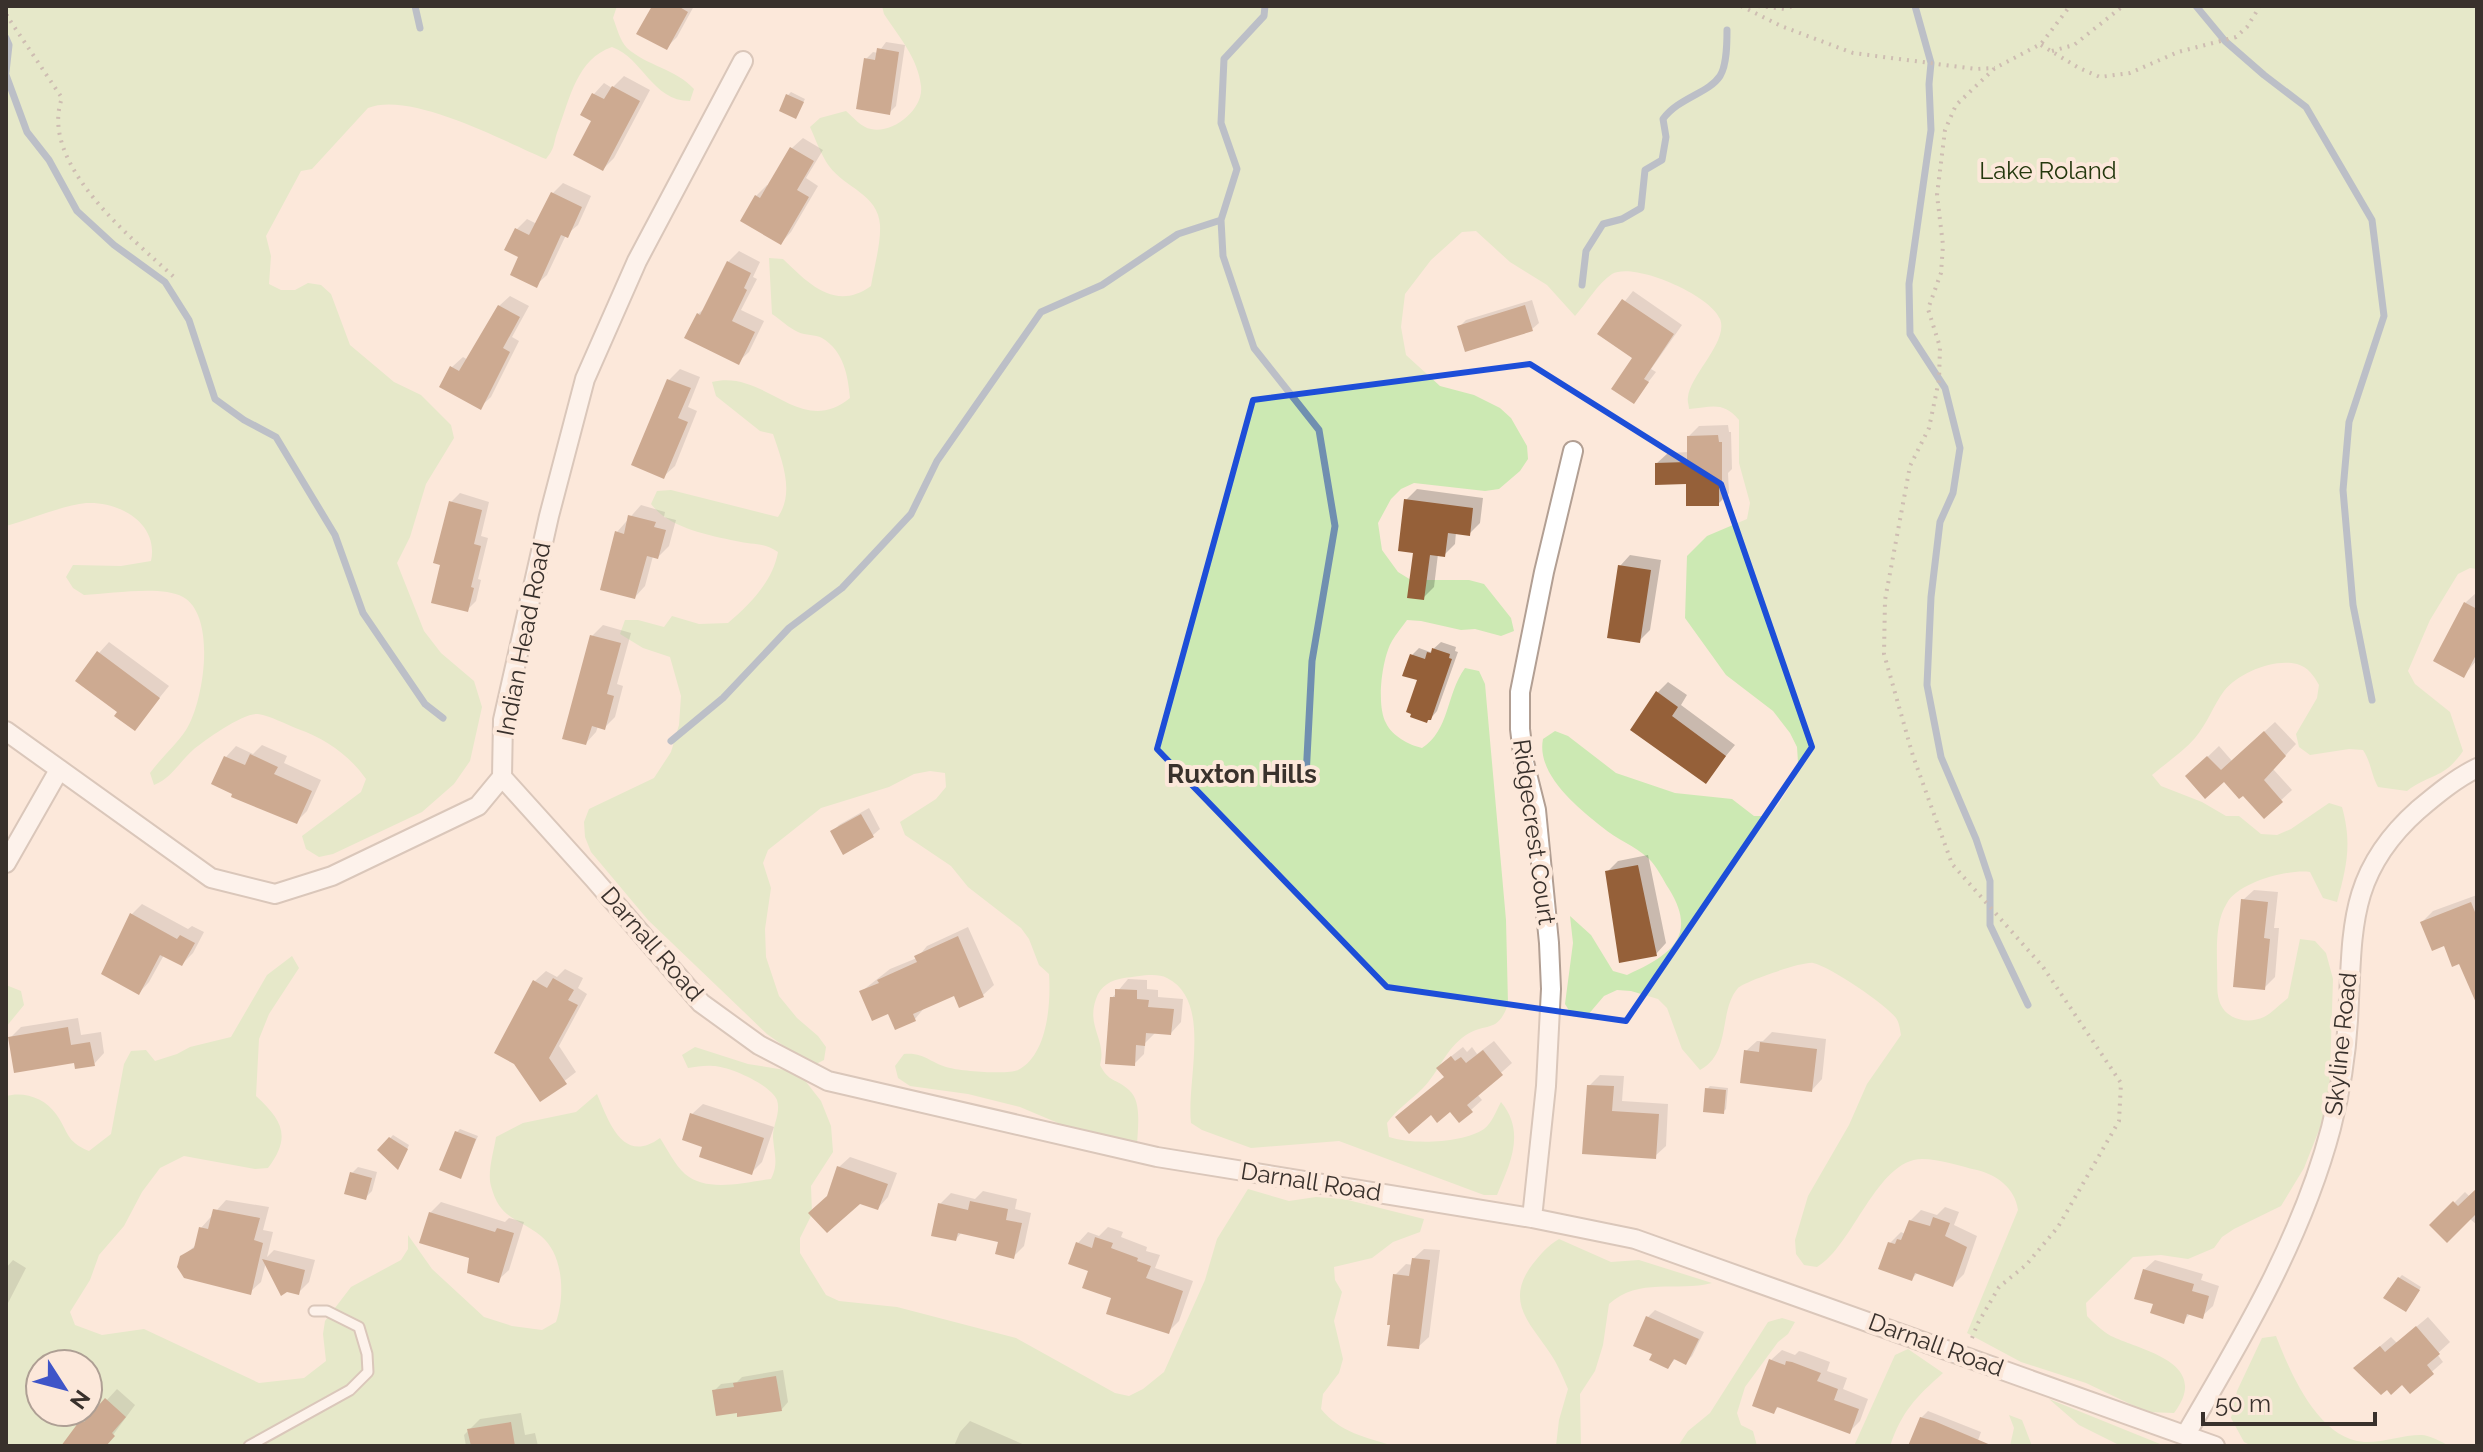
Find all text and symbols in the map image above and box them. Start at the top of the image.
park label: Lake Roland [1979,156,2117,185]
street label: Indian Head Road [491,540,556,738]
street label: Ridgecrest Court [1507,737,1562,927]
district label: Ruxton Hills [1167,759,1317,789]
street label: Darnall Road [595,881,710,1007]
street label: Skyline Road [2319,971,2362,1117]
street label: Darnall Road [1239,1156,1383,1207]
street label: Darnall Road [1865,1307,2008,1382]
north arrow [24,1348,104,1428]
scale bar [2203,1376,2375,1426]
text: N [65,1385,96,1414]
text: 50 m [2215,1389,2271,1418]

